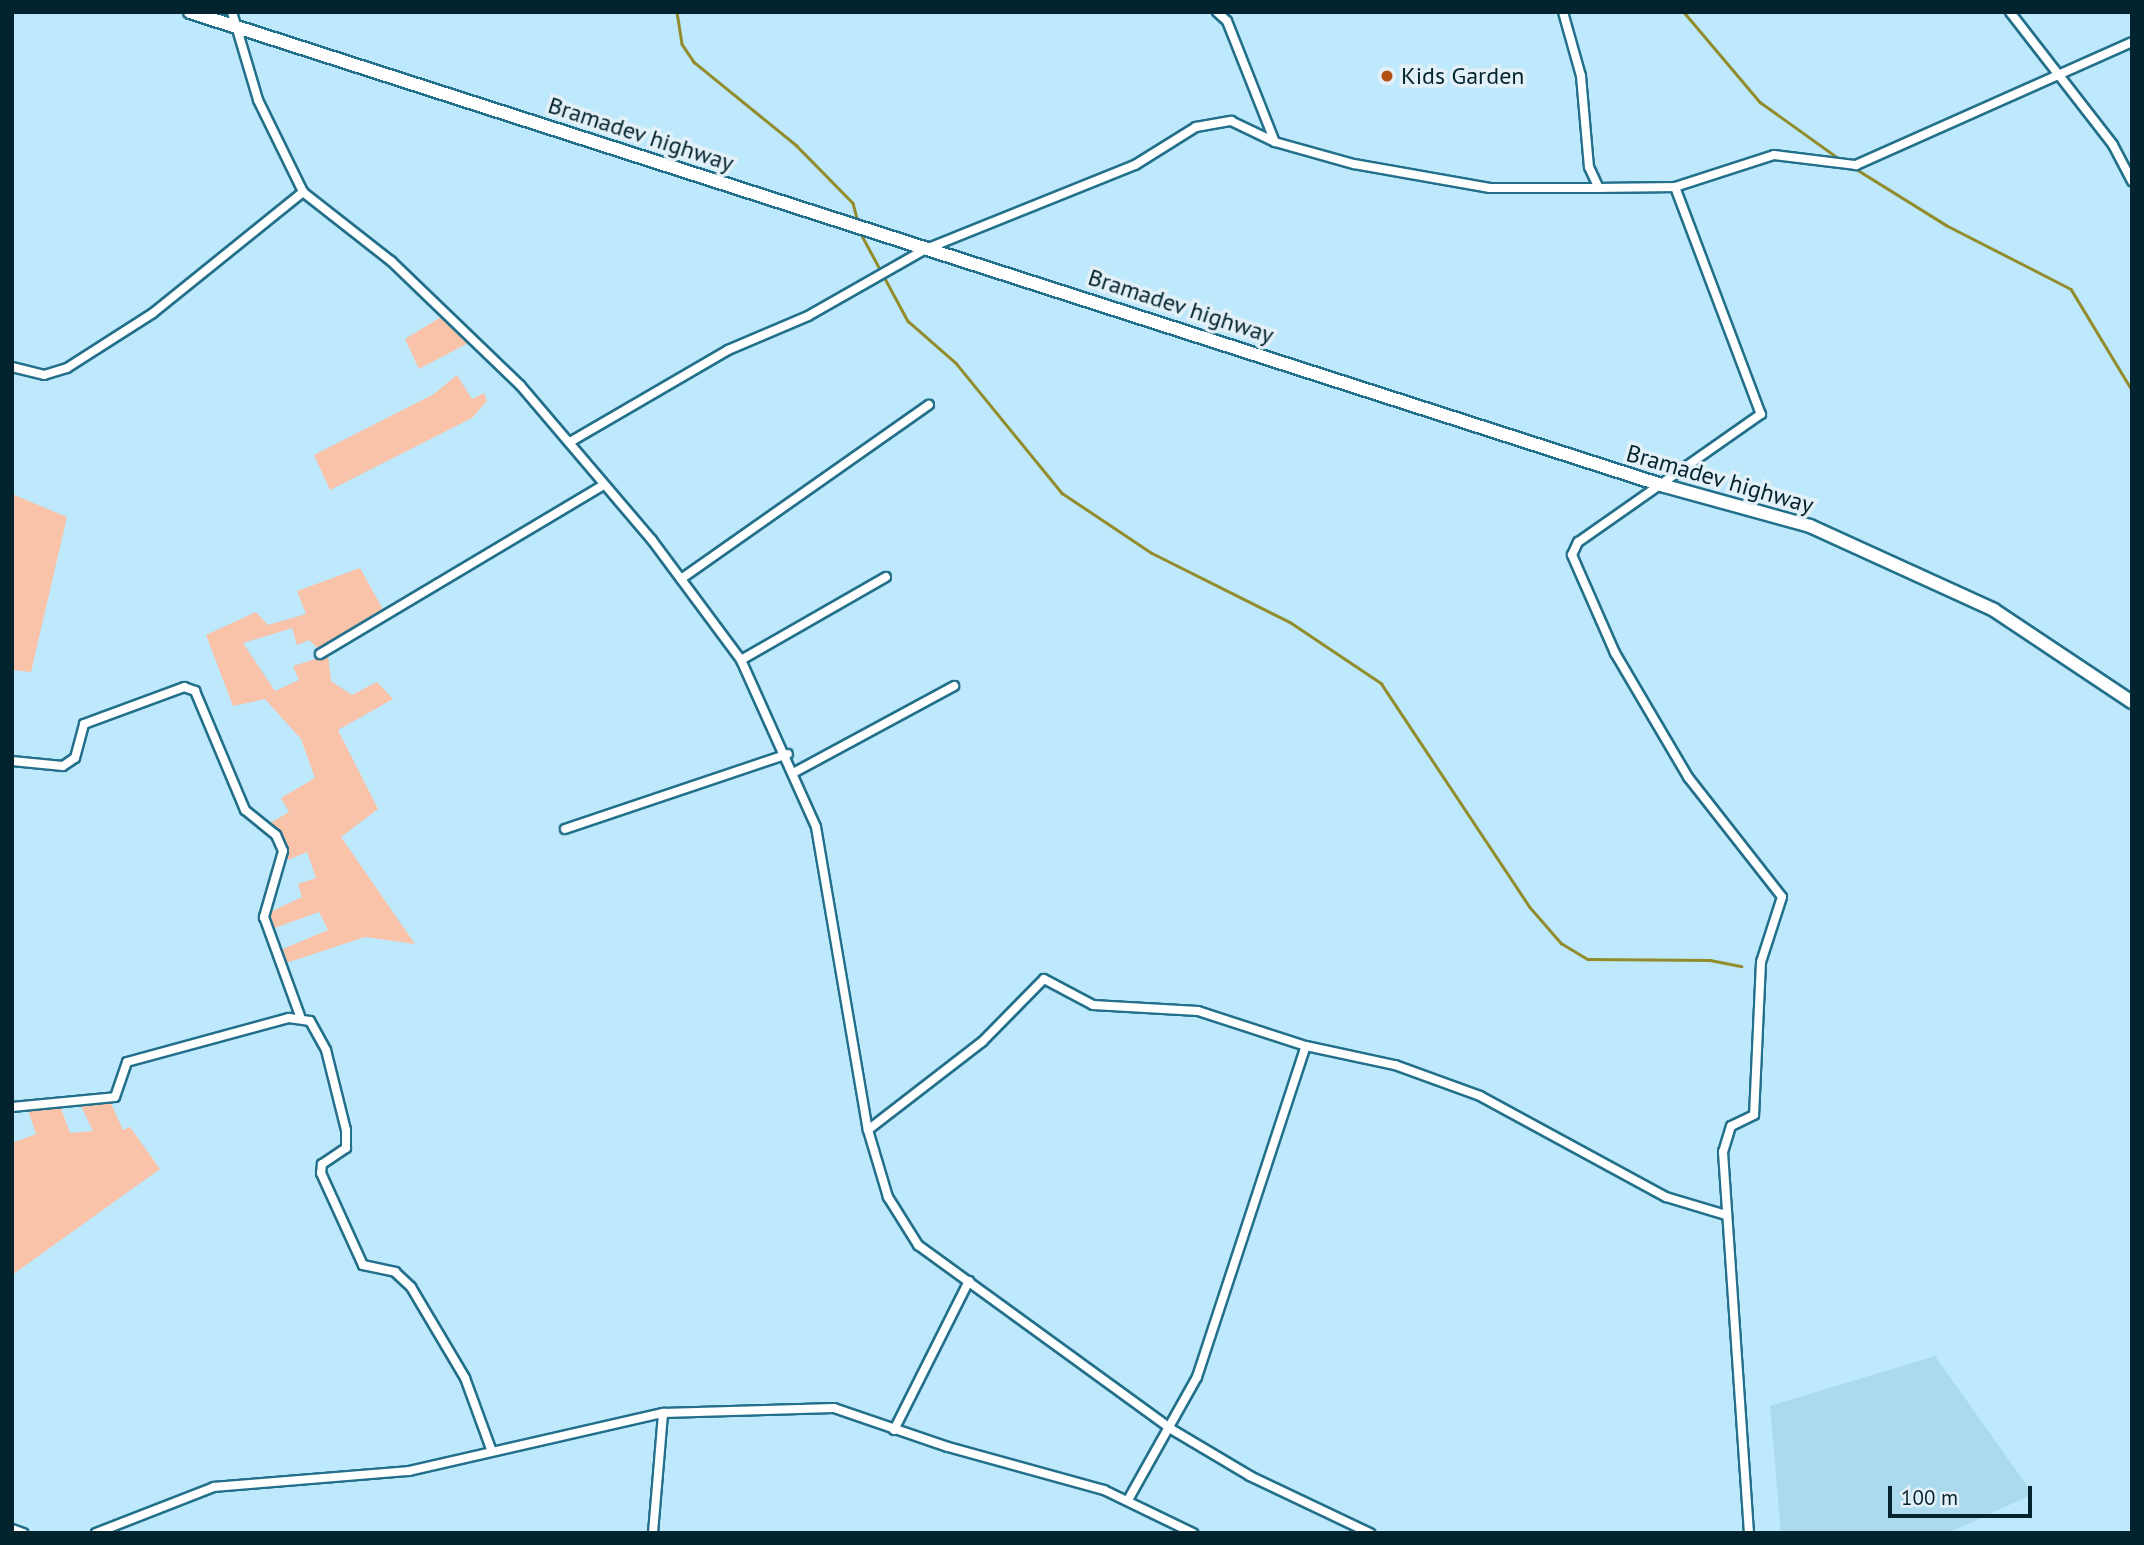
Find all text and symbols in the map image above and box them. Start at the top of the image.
place label: Kids Garden [1401,62,1524,90]
marker: Kids Garden [1379,68,1395,84]
street label: Bramadev highway [544,90,738,178]
street label: Bramadev highway [1084,262,1278,350]
street label: Bramadev highway [1623,438,1817,520]
scale bar [1892,1472,2036,1516]
text: 100 m [1901,1484,1958,1511]

